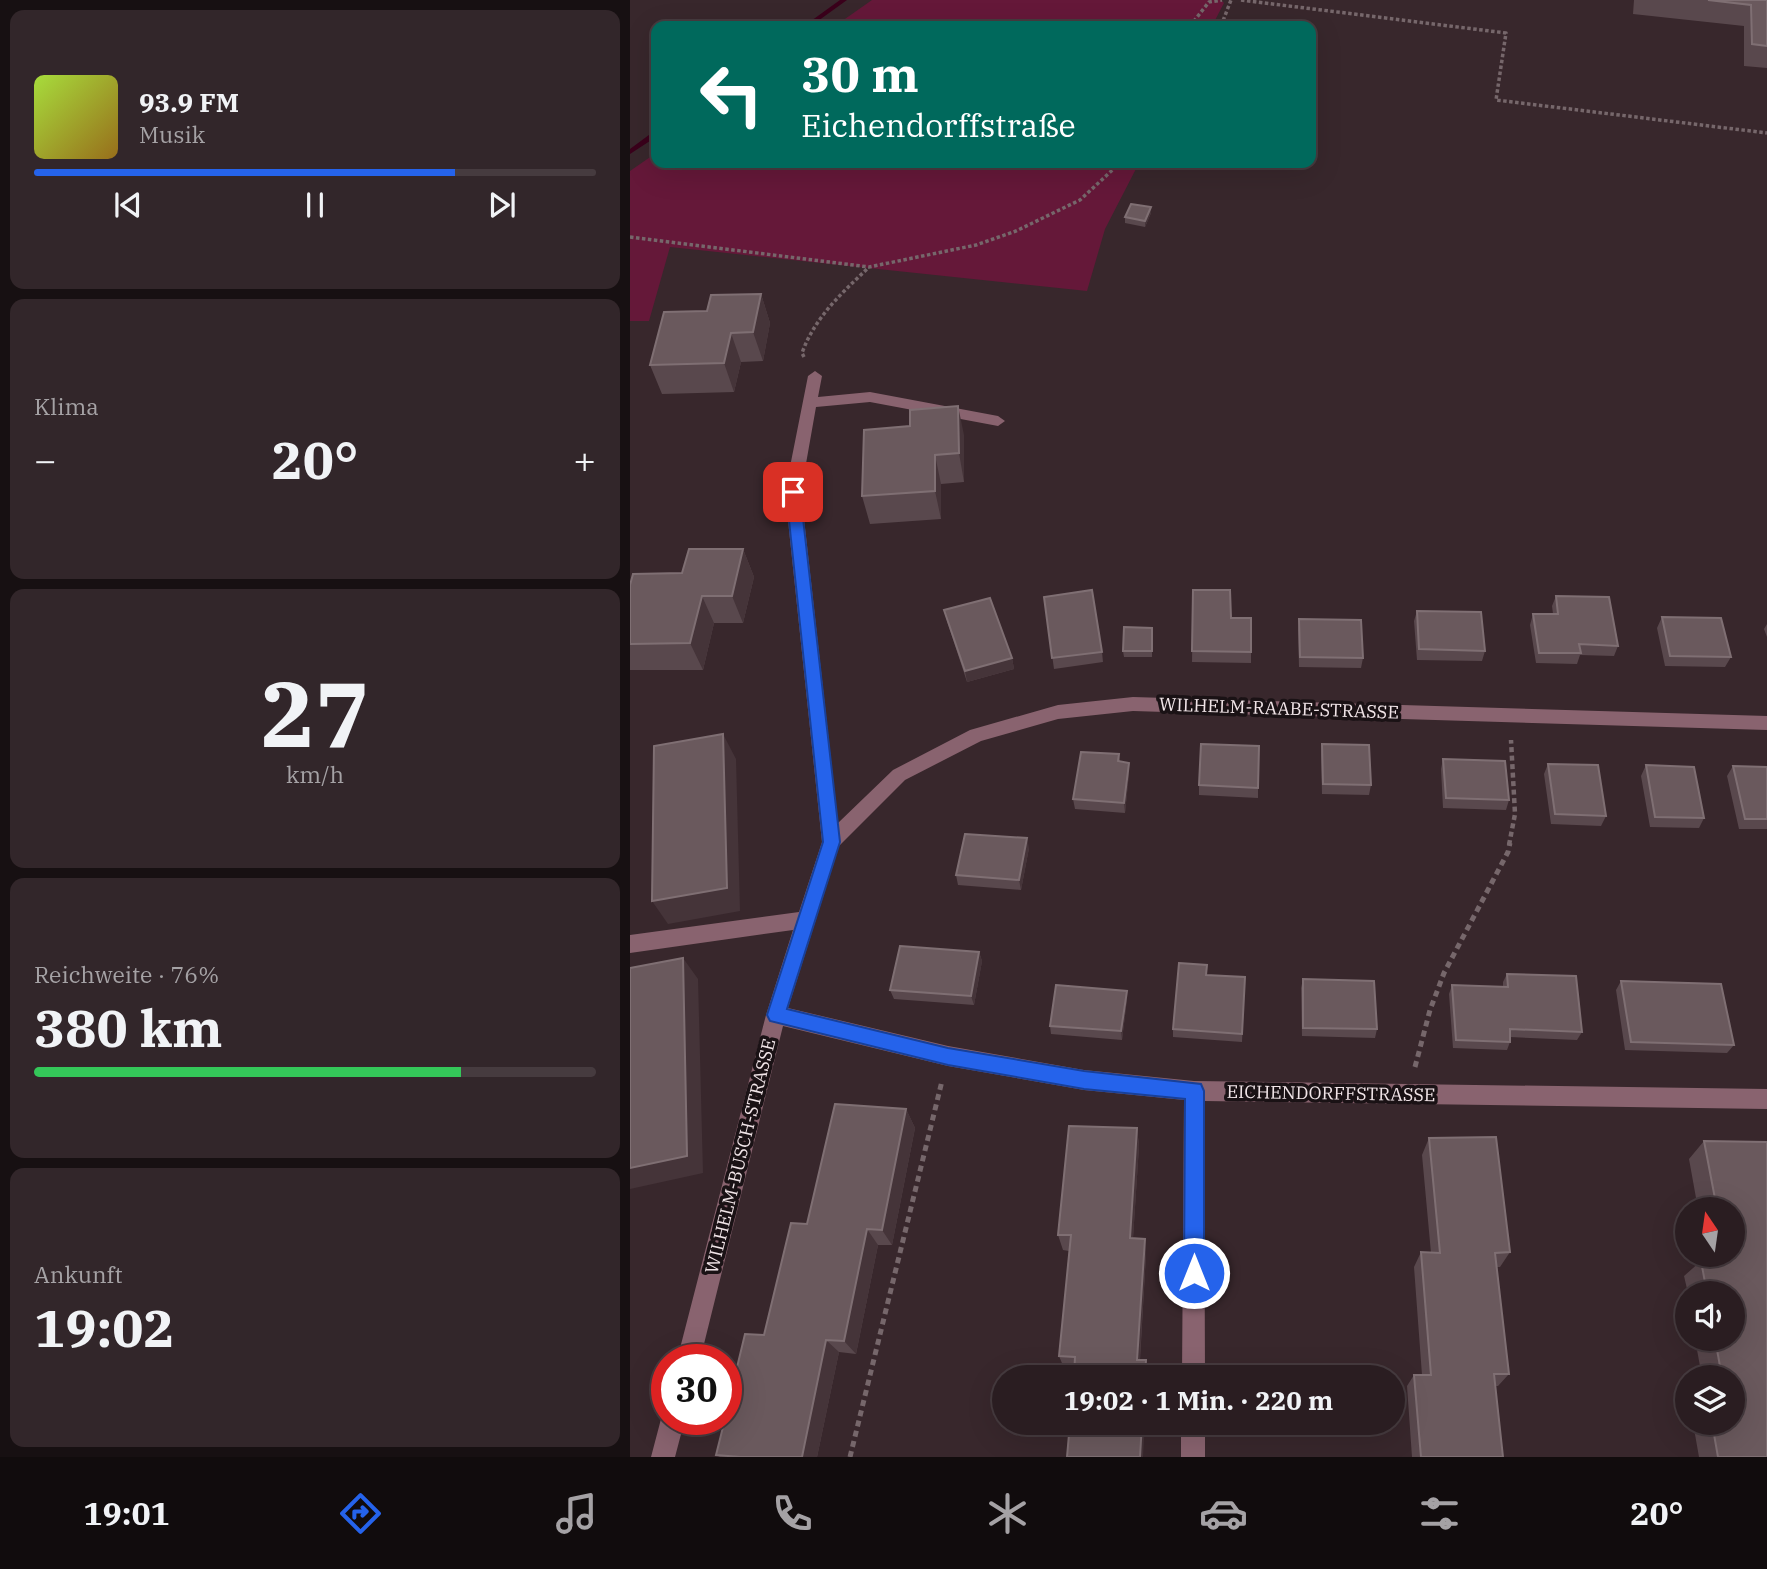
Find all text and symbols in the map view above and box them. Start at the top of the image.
text: 30 m [801,42,919,105]
icon: left [686,49,777,140]
text: 93.9 FM [139,85,239,119]
text: Eichendorffstraße [801,104,1076,146]
text: Musik [139,119,205,149]
icon: previous [109,186,147,224]
icon: pause [296,186,334,224]
icon: next [483,186,521,224]
text: Klima [34,391,99,421]
text: 20° [272,426,358,493]
text: − [34,435,57,484]
text: + [573,435,596,484]
pin [763,462,823,522]
icon: arrive [774,473,812,511]
text: 27 [260,654,370,772]
street label: WILHELM-RAABE-STRASSE [1159,692,1399,724]
text: km/h [286,759,344,789]
text: Reichweite · 76% [34,959,219,989]
text: 380 km [34,994,223,1061]
street label: WILHELM-BUSCH-STRASSE [700,1036,780,1276]
street label: EICHENDORFFSTRASSE [1226,1080,1436,1106]
north arrow [1675,1197,1745,1267]
map controls [1675,1197,1745,1435]
position arrow [1157,1236,1231,1310]
text: Ankunft [34,1259,123,1289]
button: sound [1675,1281,1745,1351]
text: 19:02 [34,1294,175,1361]
speed limit sign: 30 [651,1344,742,1435]
button: layers [1675,1365,1745,1435]
text: 19:02 · 1 Min. · 220 m [1064,1383,1333,1417]
icon: directions [336,1489,385,1538]
icon: music [552,1489,601,1538]
icon: phone [768,1489,817,1538]
icon: climate [983,1489,1032,1538]
icon: car [1199,1489,1248,1538]
icon: filters [1415,1489,1464,1538]
text: 19:01 [83,1492,170,1534]
text: 20° [1630,1492,1684,1534]

